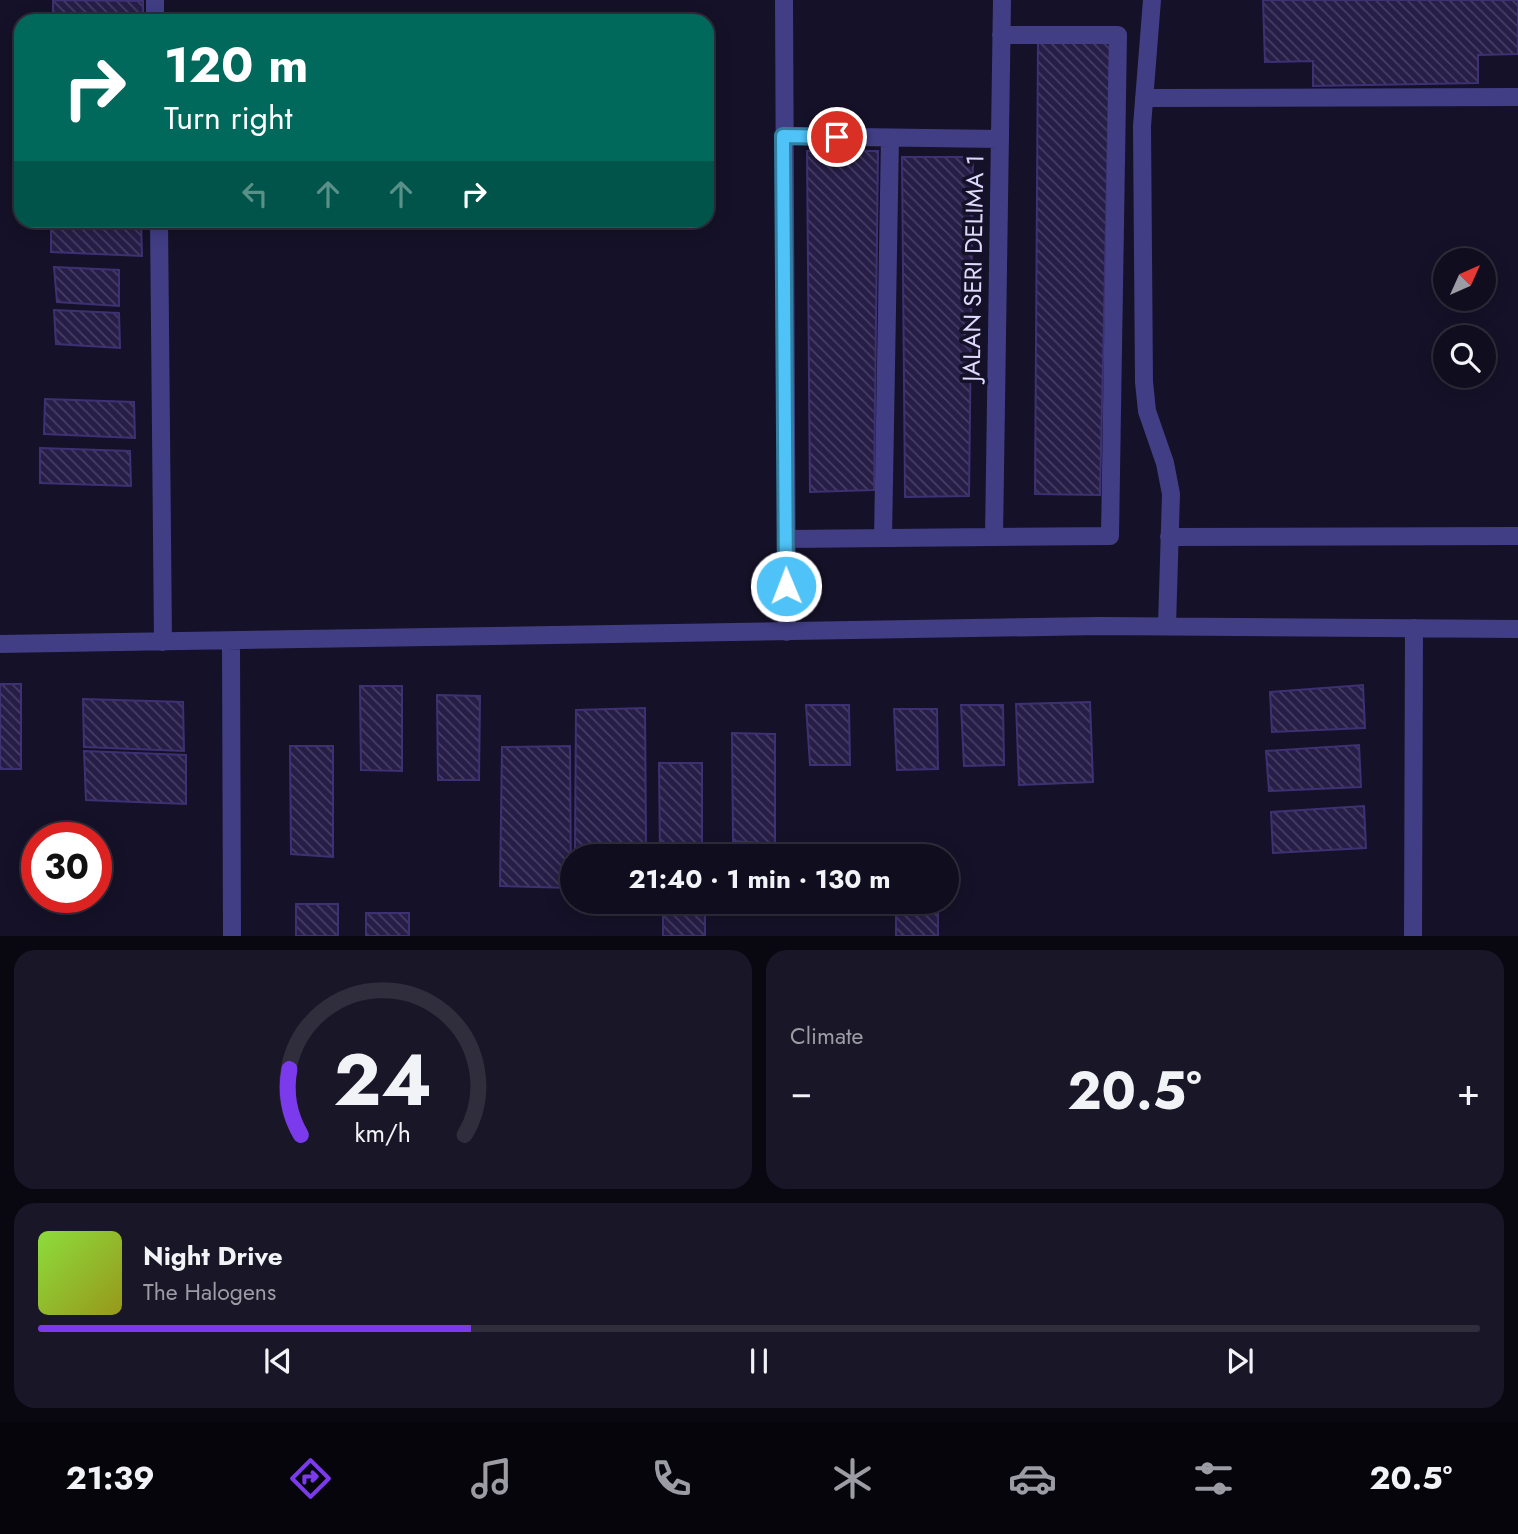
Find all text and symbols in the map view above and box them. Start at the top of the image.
text: 120 m [164,30,308,100]
icon: right [49,42,140,133]
text: Turn right [164,95,293,141]
pin [807,107,867,167]
icon: arrive [818,118,856,156]
street label: JALAN SERI DELIMA 1 [953,154,992,385]
icon: left [236,175,274,213]
icon: ahead [309,175,347,213]
icon: ahead [382,175,420,213]
icon: right [455,175,493,213]
north arrow [1433,248,1496,312]
map controls [1433,248,1496,388]
button: search [1433,325,1496,388]
position arrow [749,549,823,623]
speed limit sign: 30 [21,822,112,913]
text: 21:40 · 1 min · 130 m [628,860,891,898]
text: Climate [790,1019,863,1053]
text: 24 [334,1028,432,1133]
text: 20.5° [1067,1053,1202,1129]
text: − [790,1064,812,1119]
text: + [1457,1064,1480,1119]
text: km/h [355,1115,411,1151]
text: Night Drive [143,1237,283,1275]
text: The Halogens [143,1275,276,1309]
icon: previous [259,1342,297,1380]
icon: pause [740,1342,778,1380]
icon: next [1221,1342,1259,1380]
icon: directions [286,1454,335,1503]
icon: music [467,1454,516,1503]
icon: phone [647,1454,696,1503]
icon: climate [828,1454,877,1503]
icon: car [1008,1454,1057,1503]
icon: filters [1189,1454,1238,1503]
text: 21:39 [66,1455,155,1501]
text: 20.5° [1370,1455,1452,1501]

